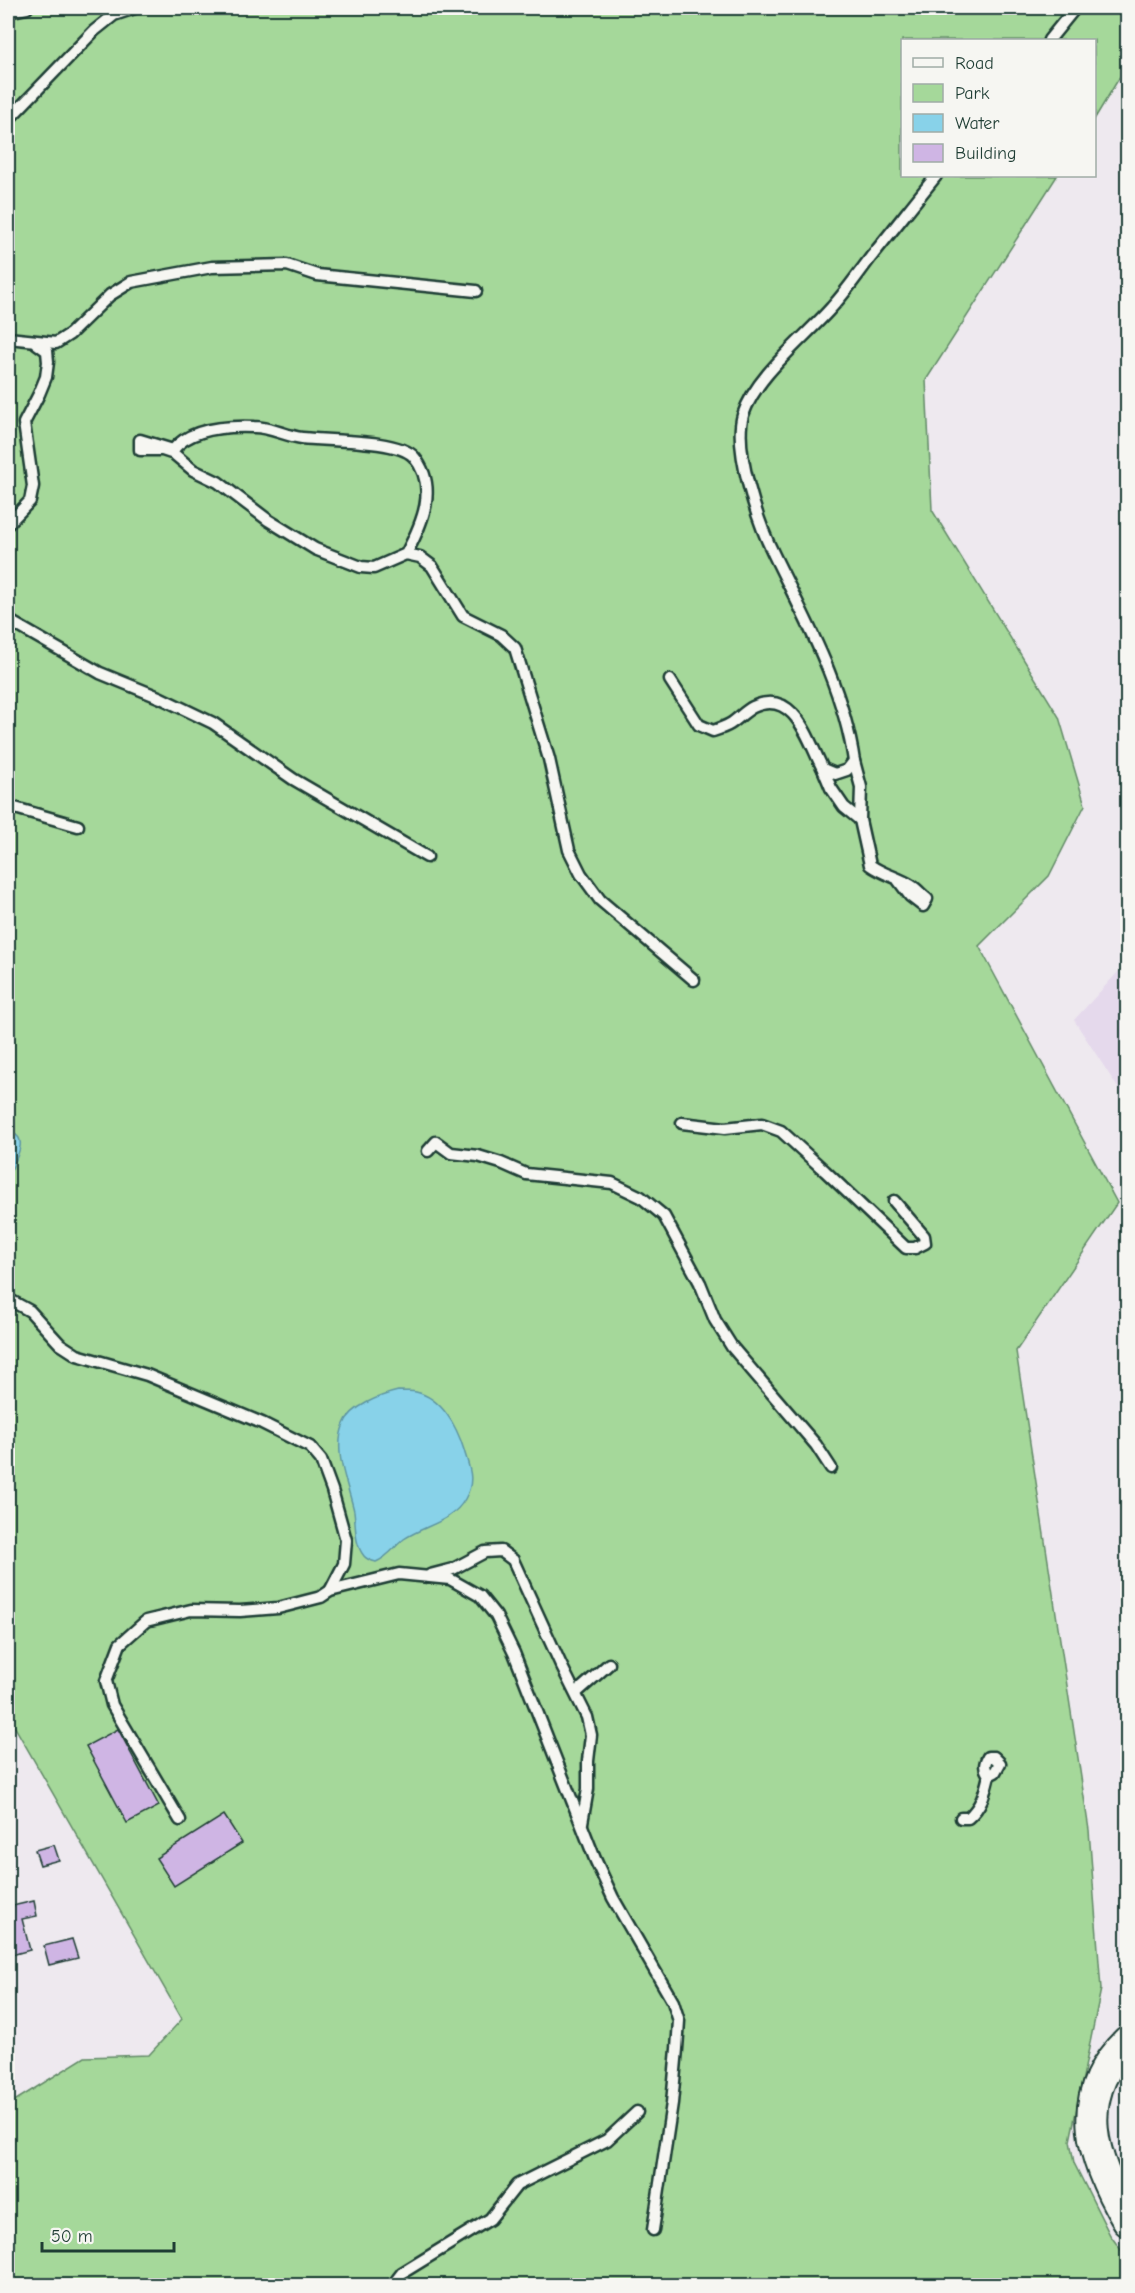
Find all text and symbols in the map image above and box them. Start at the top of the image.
legend [901,39,1096,177]
text: Road [955,53,994,74]
text: Park [955,83,990,104]
text: Water [955,113,1000,134]
text: Building [955,143,1017,164]
scale bar [42,2215,174,2253]
text: 50 m [51,2226,93,2247]

